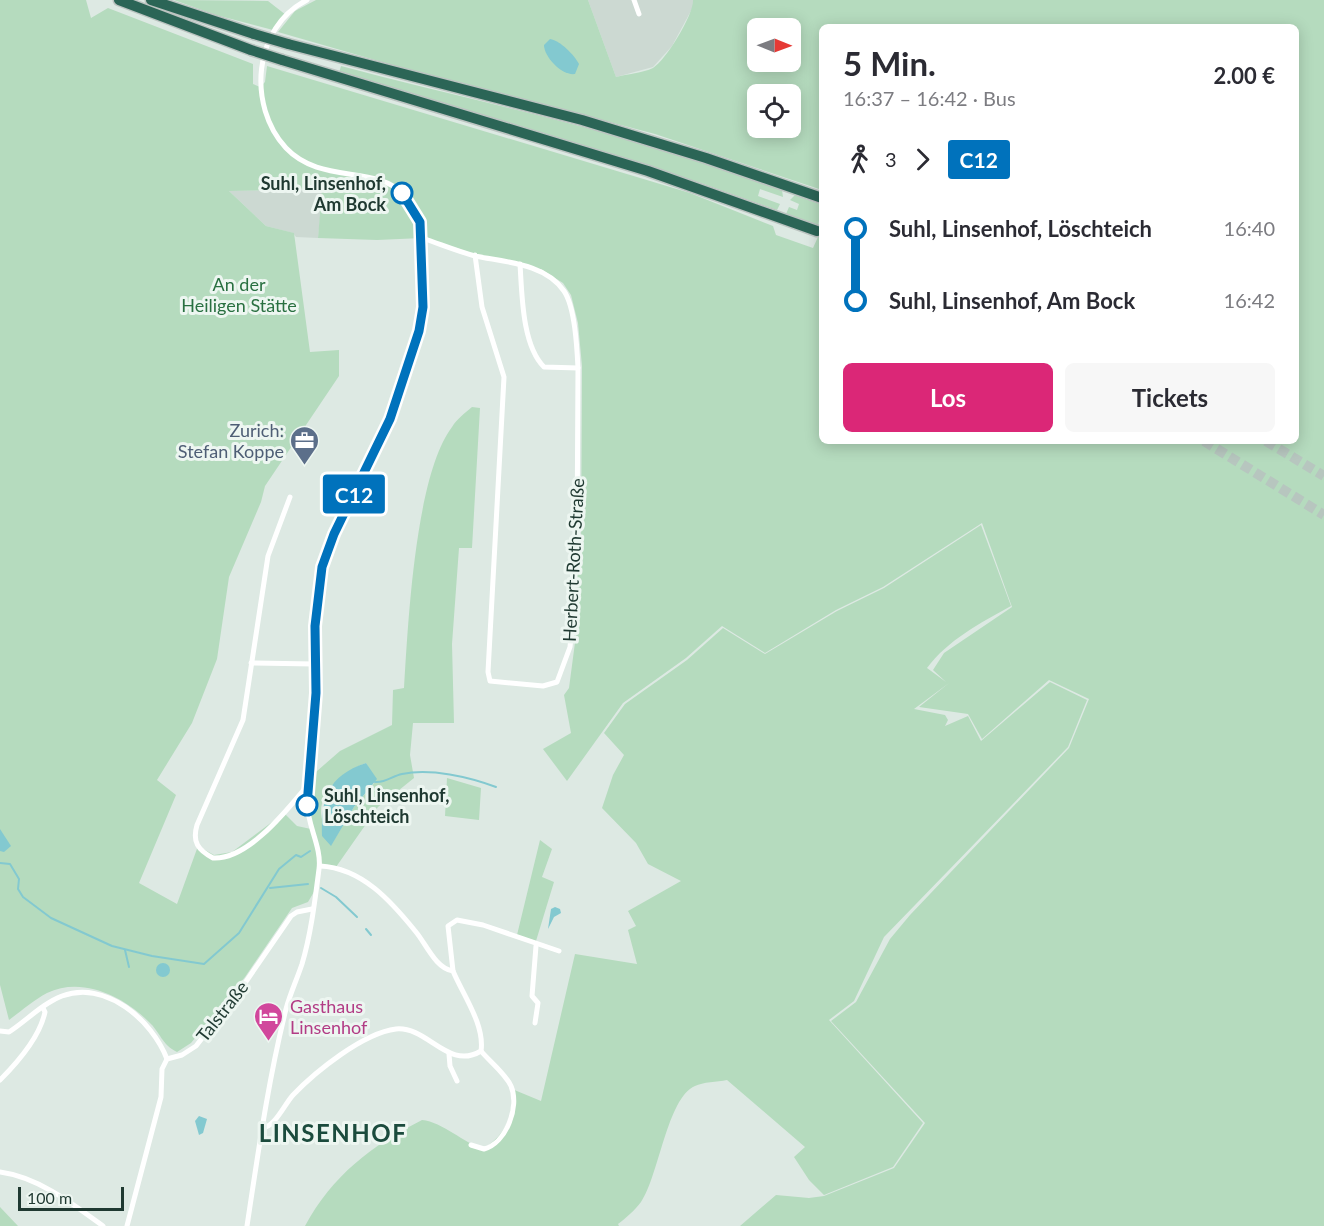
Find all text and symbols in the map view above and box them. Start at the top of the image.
north arrow [747,18,801,72]
map controls [747,18,801,138]
text: 5 Min. [843,43,936,83]
text: 2.00 € [1213,62,1275,89]
button: locate [747,84,801,138]
text: 16:37 – 16:42 · Bus [843,86,1016,110]
icon: walk [843,143,876,176]
icon: forward [906,143,939,176]
text: 3 [885,147,897,171]
text: C12 [960,147,998,172]
place label: Suhl, Linsenhof, Am Bock [261,172,386,215]
marker: Suhl, Linsenhof, Am Bock [391,182,413,204]
text: Suhl, Linsenhof, Löschteich [889,215,1152,242]
text: 16:40 [1224,216,1275,240]
park label: An der Heiligen Stätte [181,273,297,316]
text: Suhl, Linsenhof, Am Bock [889,287,1135,314]
text: 16:42 [1224,288,1275,312]
button: Los [843,363,1053,432]
button: Tickets [1065,363,1275,432]
place label: Zurich: Stefan Koppe [178,419,284,462]
office icon: Zurich: Stefan Koppe [289,424,321,466]
line badge: C12 [320,474,388,514]
street label: Herbert-Roth-Straße [558,478,588,642]
text: C12 [335,482,373,507]
place label: Suhl, Linsenhof, Löschteich [324,784,449,827]
marker: Suhl, Linsenhof, Löschteich [296,794,318,816]
street label: Talstraße [191,976,253,1046]
place label: Gasthaus Linsenhof [290,995,368,1038]
hotel icon: Gasthaus Linsenhof [253,1000,285,1042]
district label: LINSENHOF [259,1118,407,1147]
scale bar [18,1184,124,1212]
text: 100 m [27,1188,72,1207]

